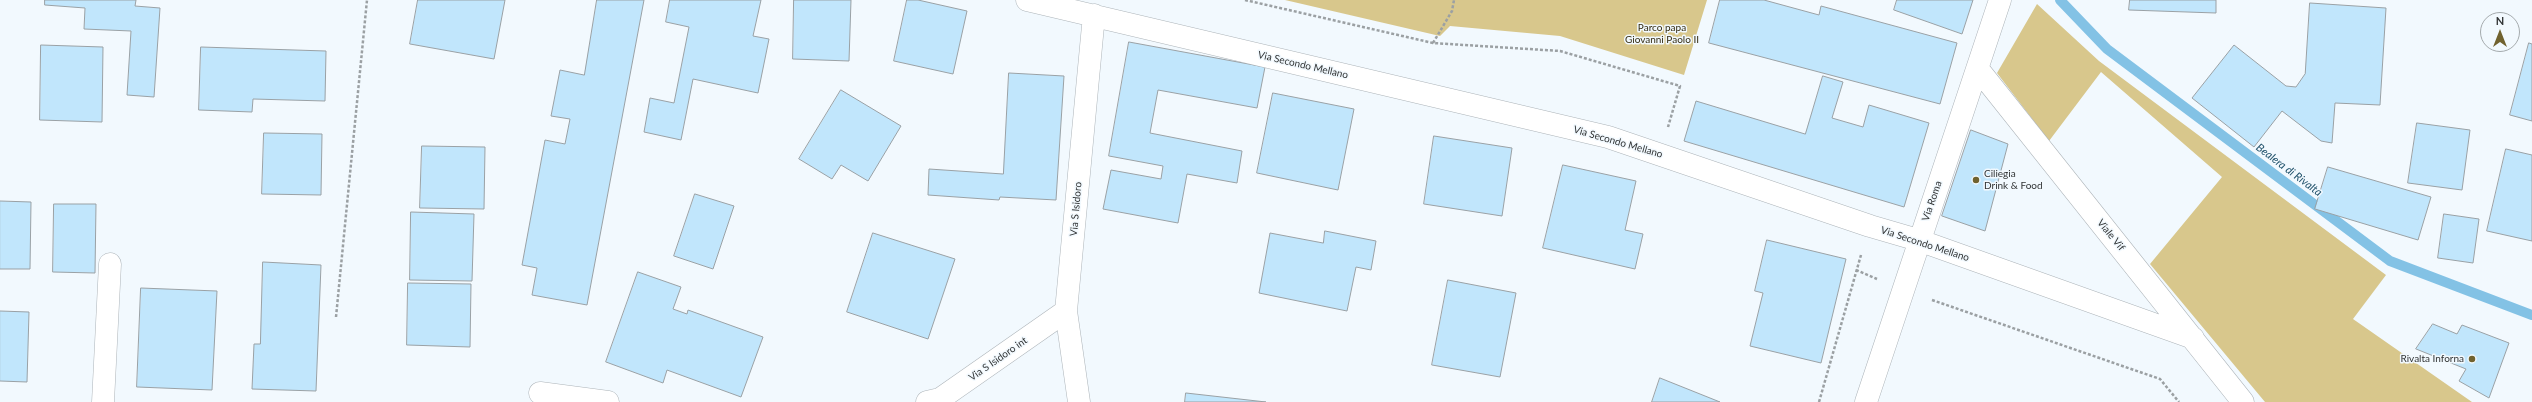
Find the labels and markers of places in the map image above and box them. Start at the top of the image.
place label: Ciliegia Drink & Food [1984,168,2043,192]
marker: Ciliegia Drink & Food [1971,175,1981,185]
place label: Rivalta Inforna [2400,353,2464,365]
marker: Rivalta Inforna [2467,354,2477,364]

